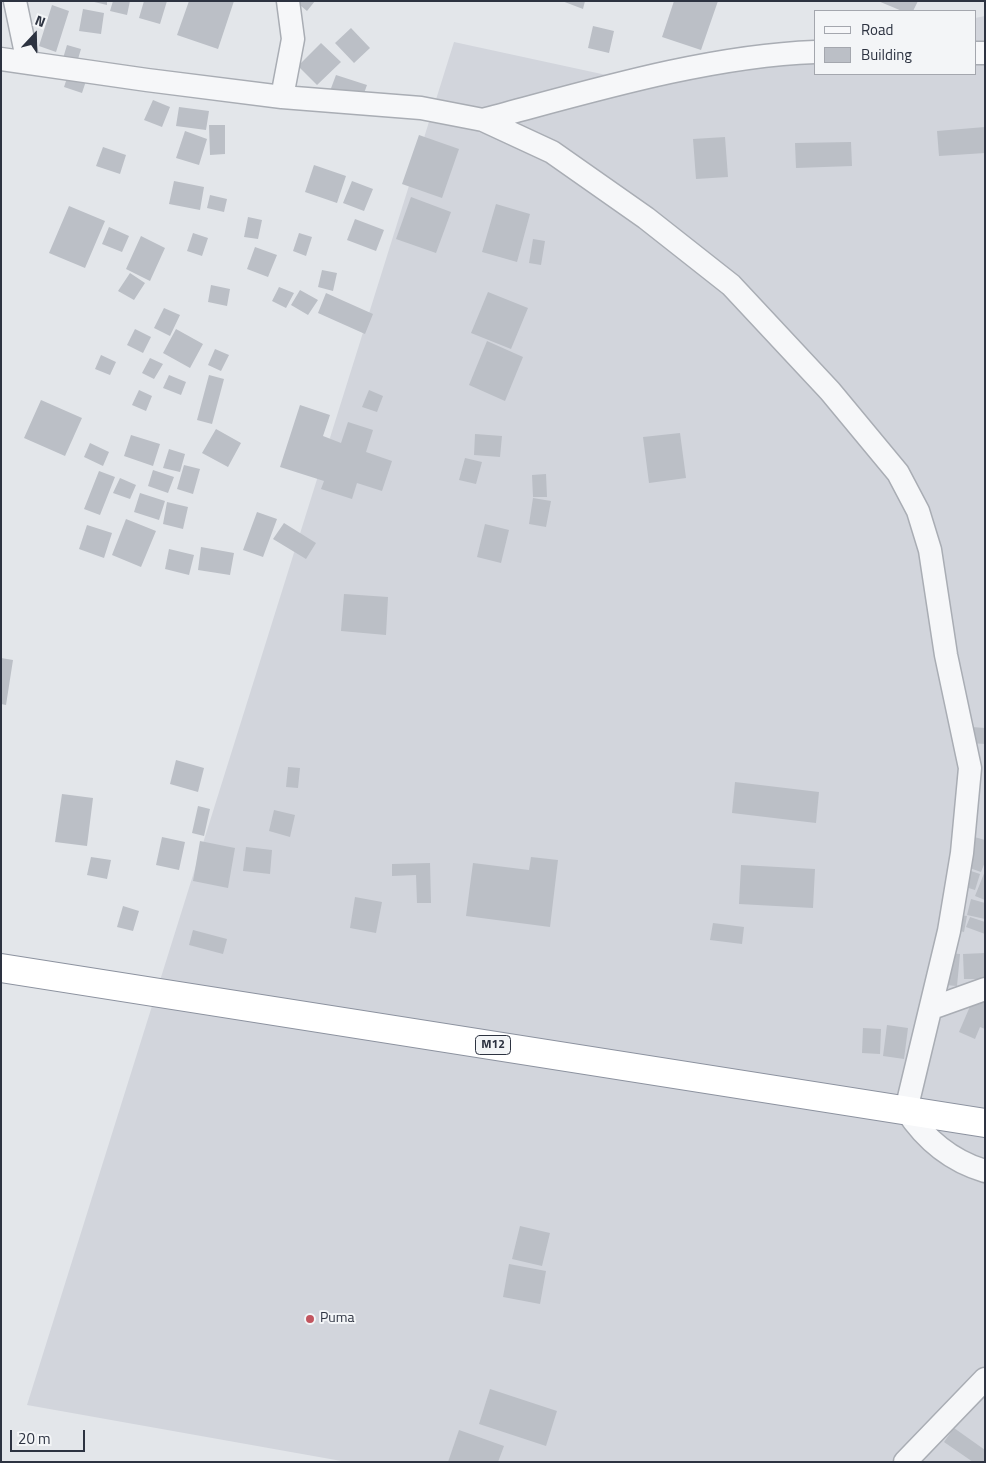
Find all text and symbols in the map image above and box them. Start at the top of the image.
text: N [32,9,49,32]
north arrow [10,10,60,60]
legend [814,10,976,75]
text: Road [861,18,893,41]
text: Building [861,43,912,66]
road number: M12 [476,1036,510,1054]
place label: Puma [320,1311,354,1327]
marker: Puma [304,1313,316,1325]
scale bar [12,1420,88,1452]
text: 20 m [18,1427,51,1450]

